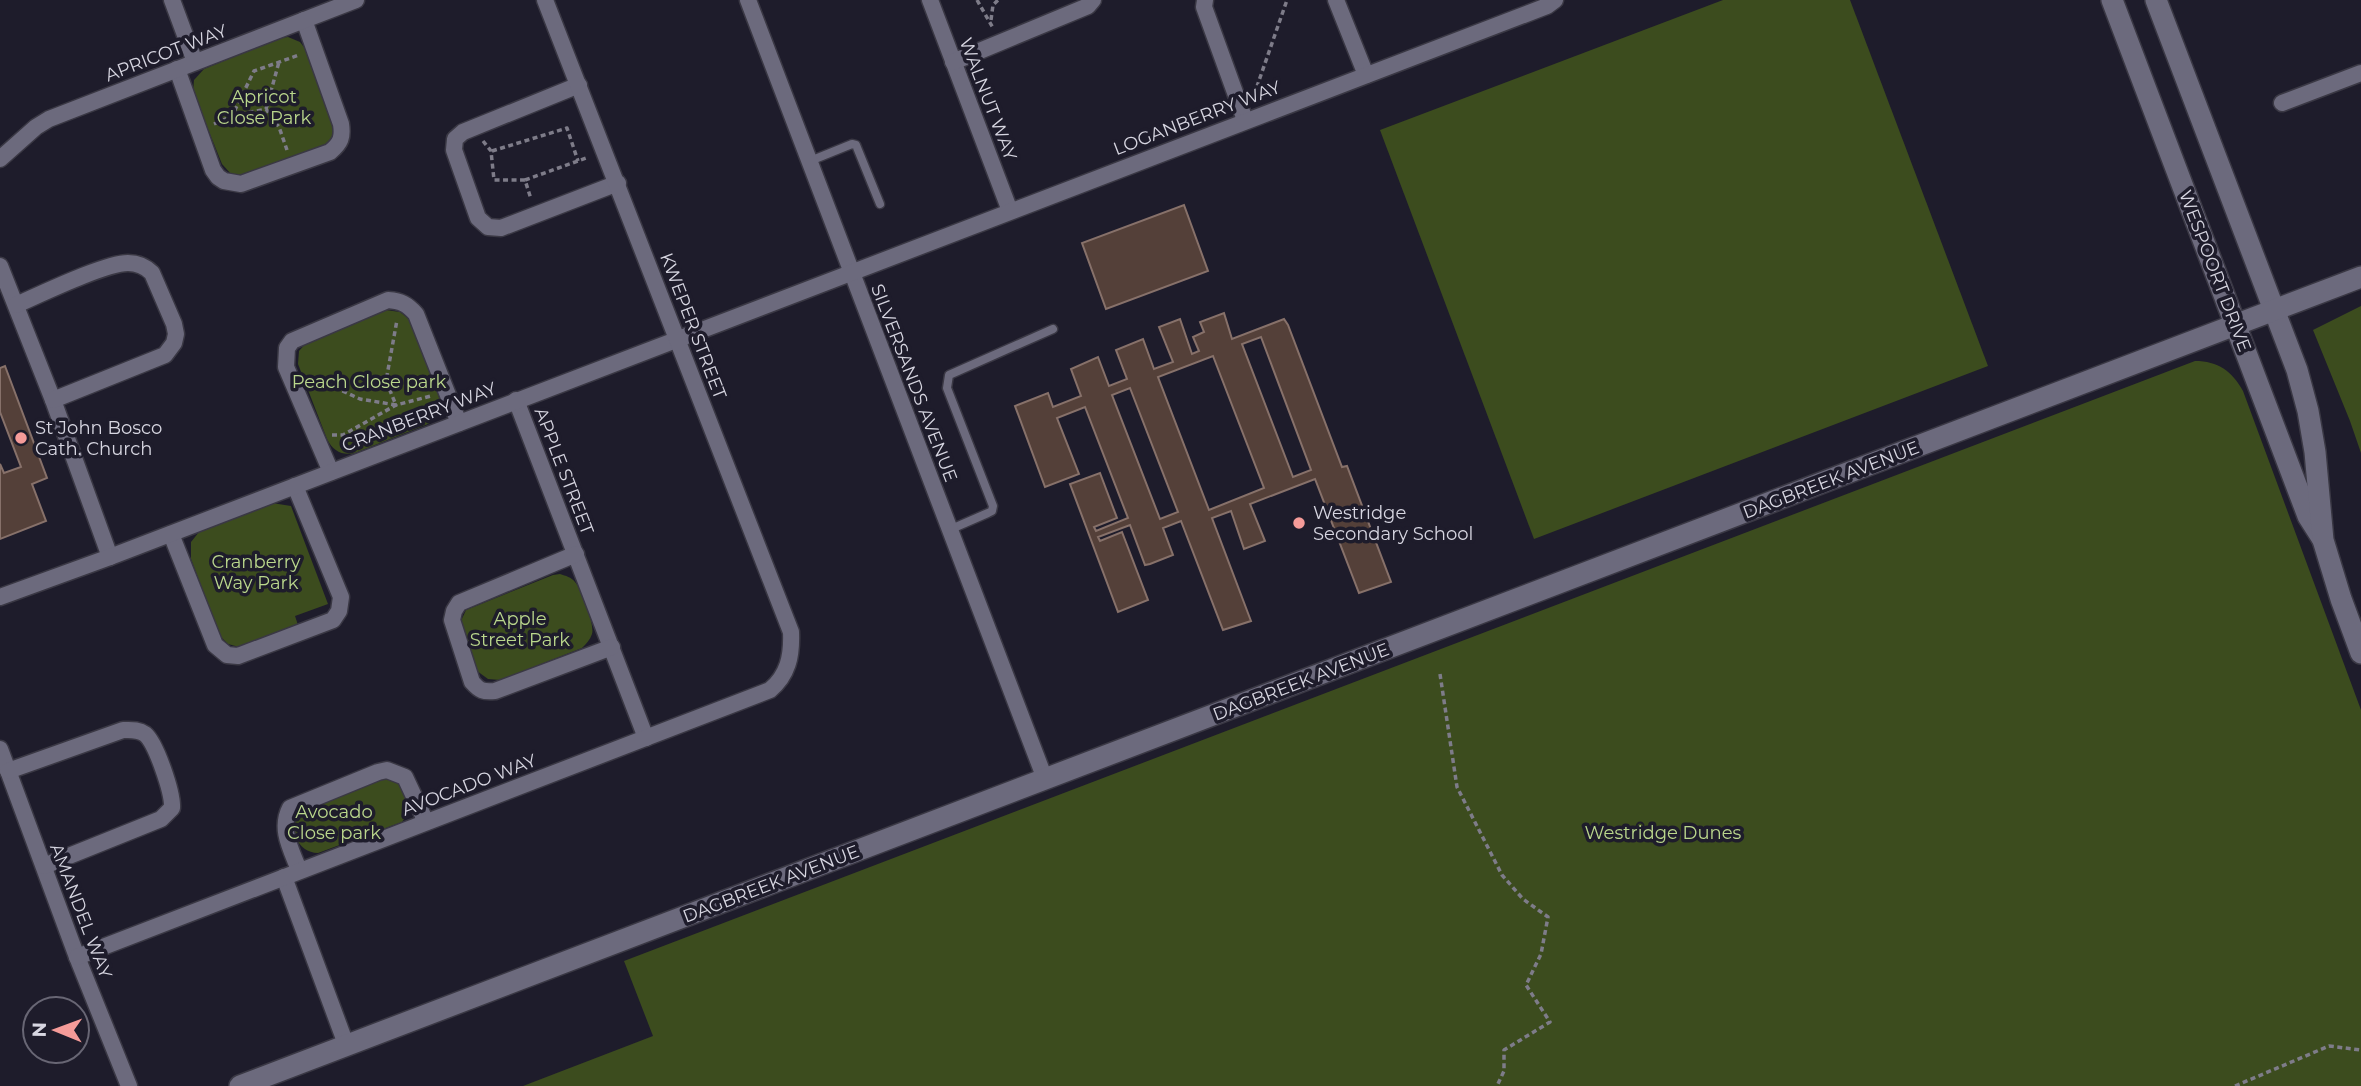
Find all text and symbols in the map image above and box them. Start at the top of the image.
street label: APRICOT WAY [102,19,231,86]
street label: WALNUT WAY [955,35,1022,164]
street label: LOGANBERRY WAY [1110,76,1284,160]
park label: Apricot Close Park [217,86,311,129]
street label: WESPOORT DRIVE [2174,187,2256,355]
street label: KWEPER STREET [655,250,731,403]
street label: SILVERSANDS AVENUE [866,281,962,485]
park label: Peach Close park [292,371,447,393]
street label: CRANBERRY WAY [339,377,500,457]
street label: APPLE STREET [530,404,599,538]
place label: St John Bosco Cath. Church [35,417,162,460]
marker: St John Bosco Cath. Church [13,430,29,446]
street label: DAGBREEK AVENUE [1740,436,1922,524]
place label: Westridge Secondary School [1313,502,1473,545]
marker: Westridge Secondary School [1291,515,1307,531]
park label: Cranberry Way Park [211,551,301,594]
park label: Apple Street Park [470,608,570,651]
street label: DAGBREEK AVENUE [1210,638,1392,726]
street label: AVOCADO WAY [399,749,540,821]
park label: Avocado Close park [287,801,381,844]
park label: Westridge Dunes [1585,822,1742,844]
street label: AMANDEL WAY [45,840,117,982]
street label: DAGBREEK AVENUE [680,840,862,928]
north arrow [21,995,91,1065]
text: N [28,1022,51,1038]

